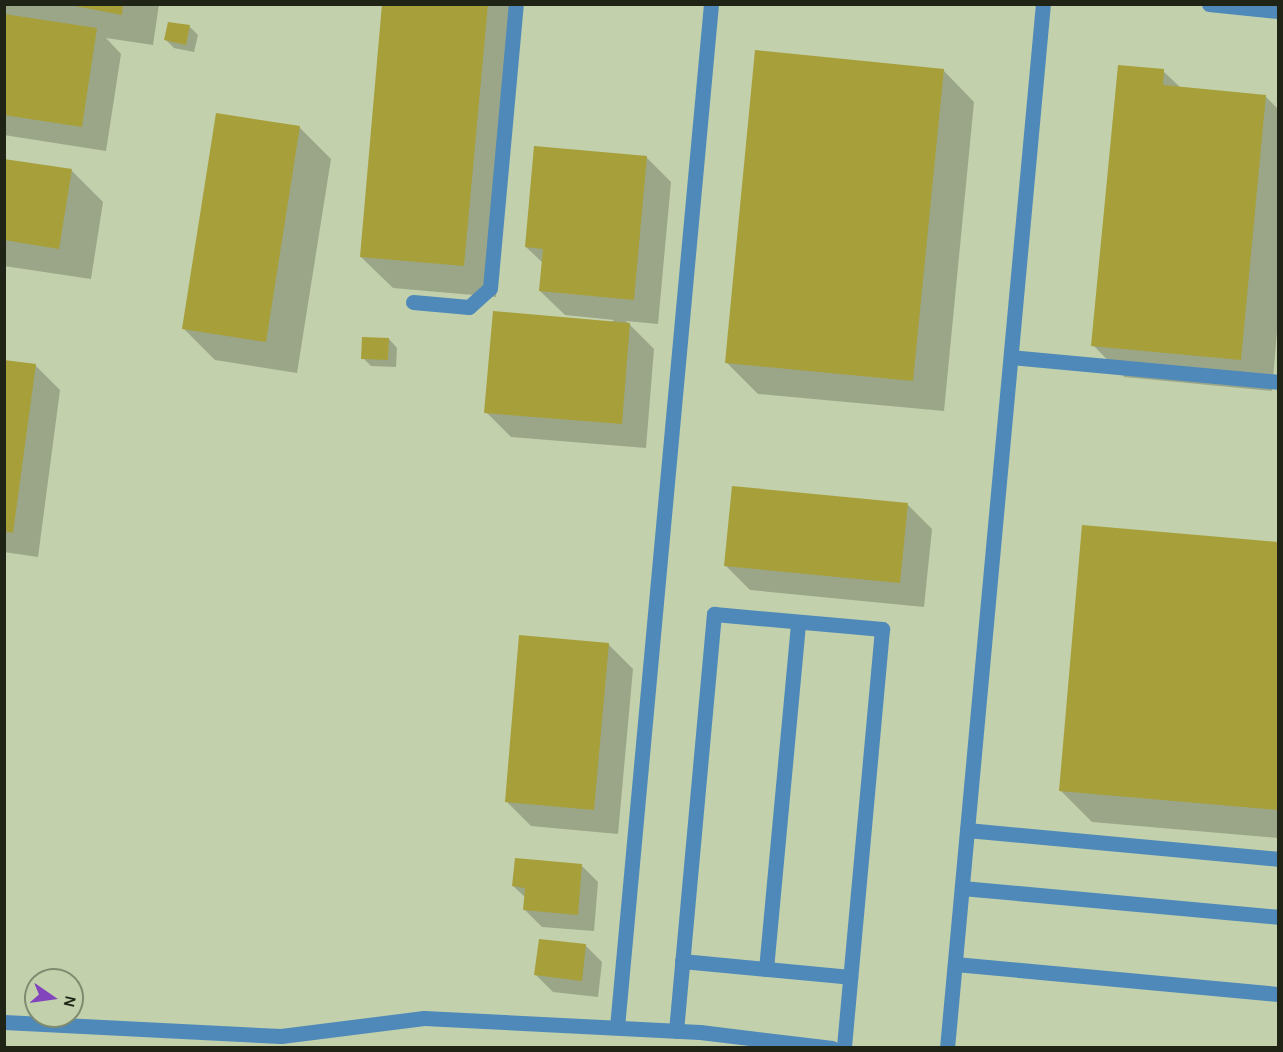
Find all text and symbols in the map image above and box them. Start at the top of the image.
north arrow [24,968,84,1028]
text: N [60,994,81,1009]

